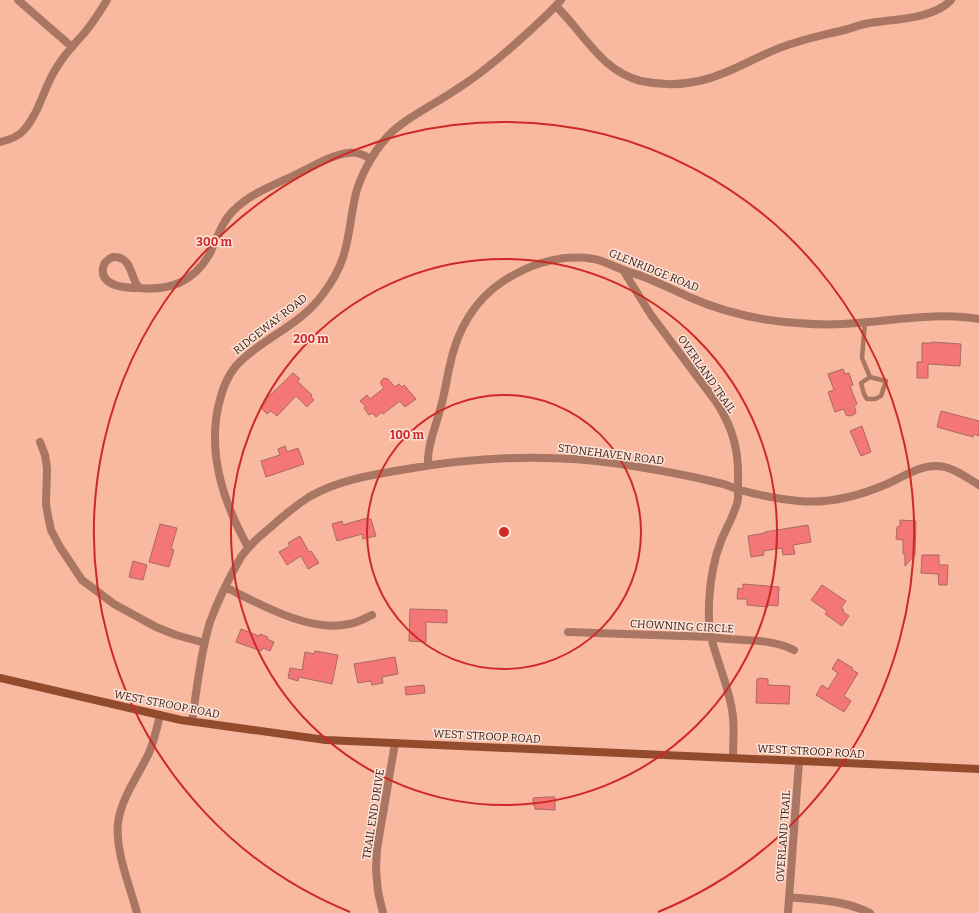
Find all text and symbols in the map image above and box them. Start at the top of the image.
text: 300 m [196,235,232,249]
street label: GLENRIDGE ROAD [607,246,701,295]
street label: RIDGEWAY ROAD [231,291,310,357]
text: 200 m [293,332,329,346]
street label: OVERLAND TRAIL [675,333,738,416]
text: 100 m [390,428,425,442]
street label: STONEHAVEN ROAD [557,442,665,467]
centre of rings [497,525,511,539]
street label: CHOWNING CIRCLE [630,617,734,636]
street label: WEST STROOP ROAD [113,688,221,721]
street label: WEST STROOP ROAD [433,727,541,746]
street label: WEST STROOP ROAD [757,742,865,761]
street label: TRAIL END DRIVE [360,768,387,860]
street label: OVERLAND TRAIL [774,790,793,882]

